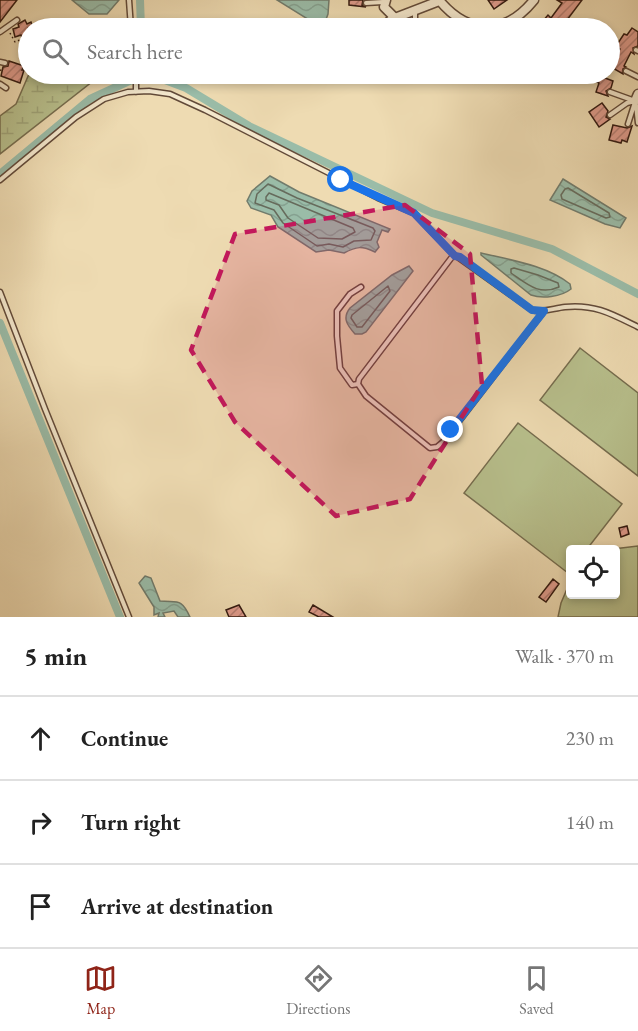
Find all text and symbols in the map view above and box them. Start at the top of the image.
search box [18,18,620,84]
icon: search [39,35,72,68]
text: Search here [87,37,182,66]
route start [327,166,353,192]
route end [437,416,463,442]
map controls [566,545,620,599]
button: locate [566,545,620,599]
text: 5 min [24,639,87,673]
text: Walk · 370 m [515,643,614,669]
icon: ahead [24,722,57,755]
text: Continue [81,724,168,753]
text: 230 m [566,725,614,751]
icon: right [24,806,57,839]
text: Turn right [81,808,180,837]
text: 140 m [566,809,614,835]
icon: arrive [24,890,57,923]
text: Arrive at destination [81,892,273,921]
tab: Map [84,962,117,1019]
tab: Directions [286,962,351,1019]
tab: Saved [519,962,554,1019]

